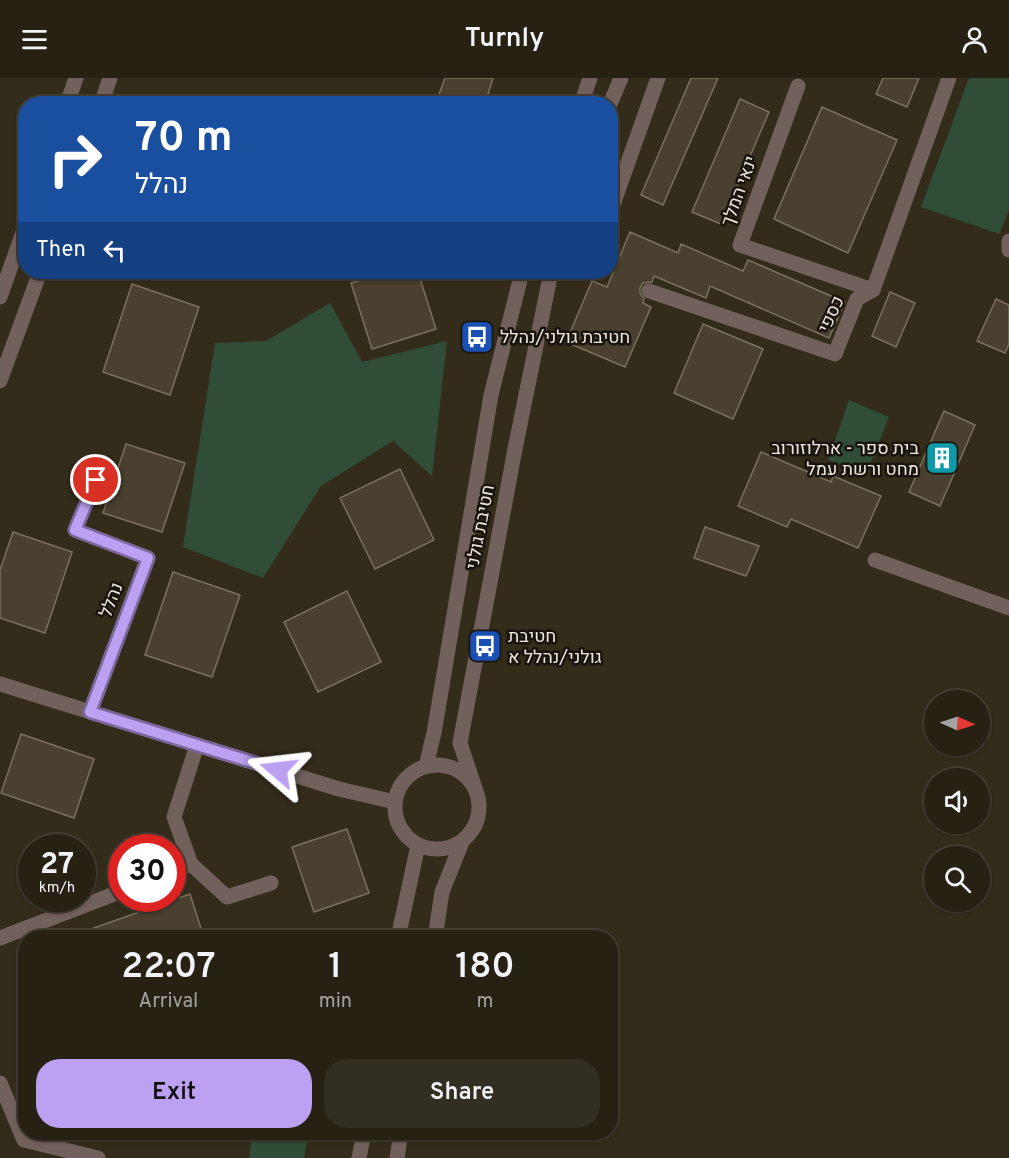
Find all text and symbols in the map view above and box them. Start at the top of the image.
text: Turnly [465,22,544,56]
icon: menu [18,23,51,56]
icon: person [958,23,991,56]
text: 70 m [135,113,233,166]
icon: right [36,120,114,198]
street label: ינאי המלך [717,153,764,230]
text: נהלל [135,169,188,203]
icon: left [98,234,131,267]
text: Then [36,237,86,264]
street label: כספי [814,293,851,337]
bus stop icon: חטיבת גולני/נהלל [459,319,495,355]
place label: חטיבת גולני/נהלל [500,327,630,350]
place label: בית ספר - ארלוזורוב מחט ורשת עמל [771,438,920,482]
building icon: בית ספר - ארלוזורוב מחט ורשת עמל [924,440,960,476]
pin [70,454,121,505]
icon: arrive [79,463,112,496]
street label: חטיבת גולני [462,483,501,572]
street label: נהלל [95,580,130,621]
place label: חטיבת גולני/נהלל א [508,626,602,670]
bus stop icon: חטיבת גולני/נהלל א [467,628,503,664]
north arrow [924,690,990,756]
map controls [924,690,990,912]
position arrow [246,738,310,802]
button: sound [924,768,990,834]
speed limit sign: 30 [108,834,186,912]
button: search [924,846,990,912]
text: 27 [40,847,74,884]
text: km/h [39,879,75,898]
text: 22:07 [121,945,216,991]
text: 1 [328,945,342,991]
text: 180 [455,945,515,991]
text: Arrival [139,989,198,1015]
text: min [319,989,352,1015]
text: m [477,989,493,1015]
button: Exit [36,1059,312,1128]
button: Share [324,1059,600,1128]

